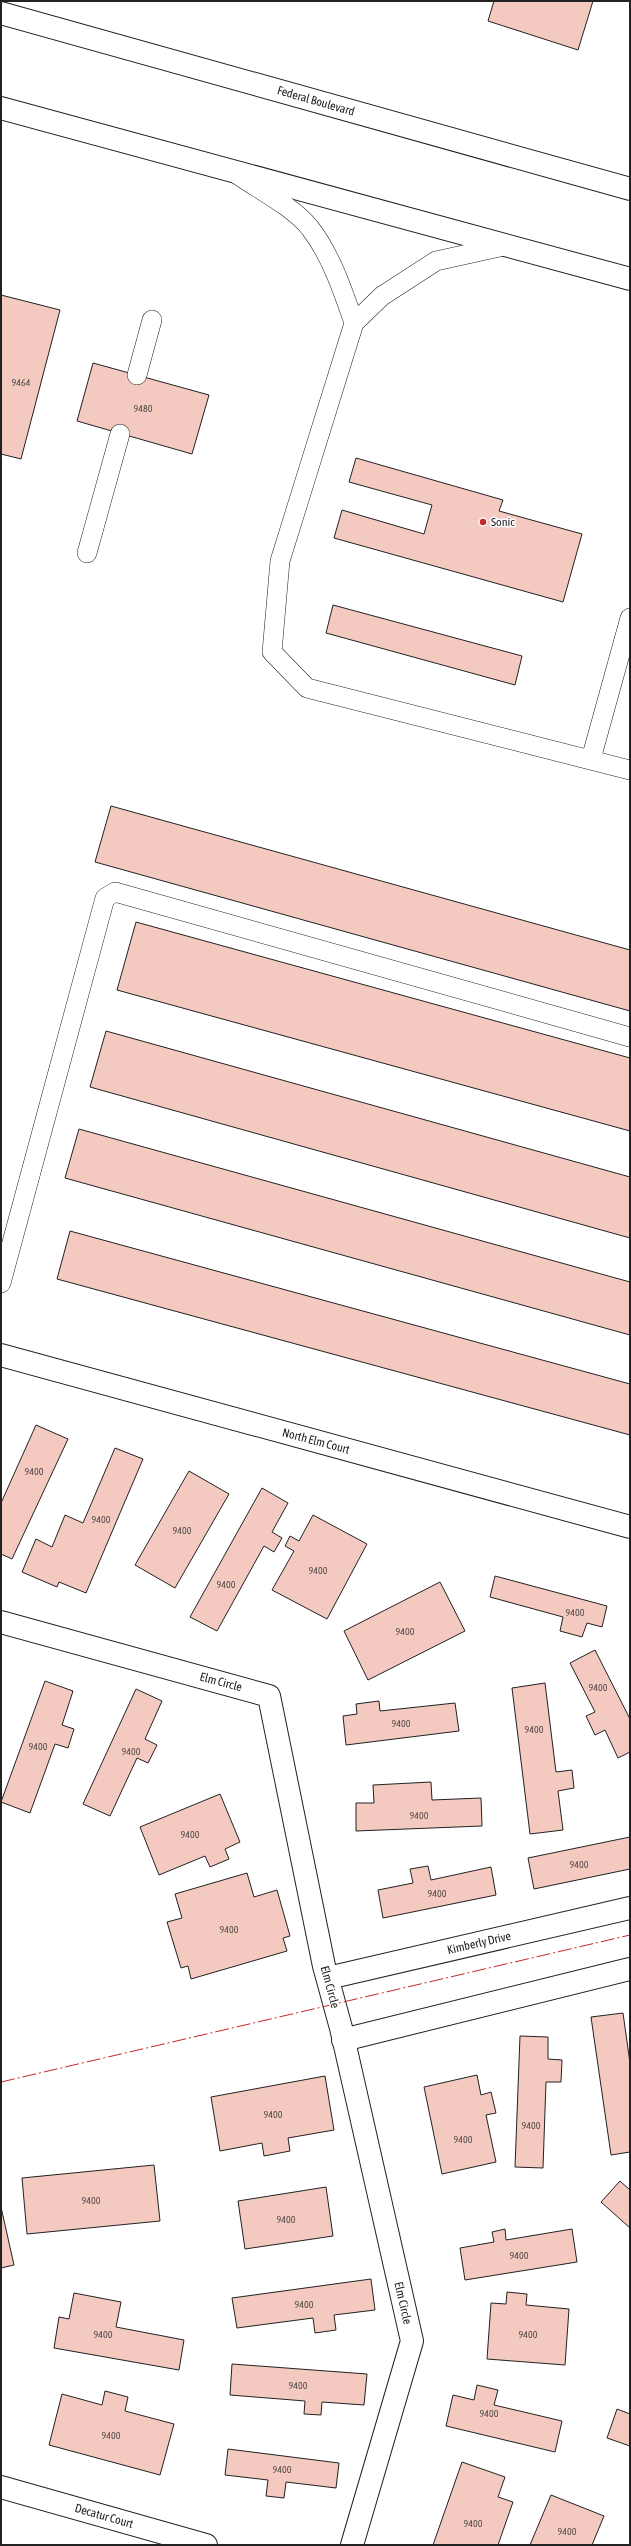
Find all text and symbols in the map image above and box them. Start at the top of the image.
street label: Federal Boulevard [276,83,356,119]
house number: 9464 [12,377,31,388]
house number: 9480 [134,403,153,414]
place label: Sonic [491,515,515,529]
marker: Sonic [478,517,488,527]
street label: North Elm Court [281,1425,352,1457]
house number: 9400 [25,1466,44,1477]
house number: 9400 [92,1514,111,1525]
house number: 9400 [173,1525,192,1536]
house number: 9400 [309,1565,328,1576]
house number: 9400 [217,1579,236,1590]
house number: 9400 [566,1607,585,1618]
house number: 9400 [396,1626,415,1637]
street label: Elm Circle [198,1670,244,1694]
house number: 9400 [589,1682,608,1693]
house number: 9400 [392,1718,411,1729]
house number: 9400 [525,1724,544,1735]
house number: 9400 [29,1741,48,1752]
house number: 9400 [122,1746,141,1757]
house number: 9400 [410,1810,429,1821]
house number: 9400 [181,1829,200,1840]
house number: 9400 [570,1859,589,1870]
house number: 9400 [428,1888,447,1899]
house number: 9400 [220,1924,239,1935]
street label: Kimberly Drive [446,1929,512,1957]
street label: Elm Circle [318,1964,342,2010]
house number: 9400 [264,2109,283,2120]
house number: 9400 [522,2120,541,2131]
house number: 9400 [454,2134,473,2145]
house number: 9400 [82,2195,101,2206]
house number: 9400 [277,2214,296,2225]
house number: 9400 [510,2250,529,2261]
street label: Elm Circle [391,2280,415,2326]
house number: 9400 [295,2299,314,2310]
house number: 9400 [94,2329,113,2340]
house number: 9400 [519,2329,538,2340]
house number: 9400 [289,2380,308,2391]
house number: 9400 [480,2408,499,2419]
house number: 9400 [102,2430,121,2441]
house number: 9400 [273,2464,292,2475]
street label: Decatur Court [73,2501,135,2531]
house number: 9400 [464,2518,483,2529]
house number: 9400 [558,2526,577,2537]

